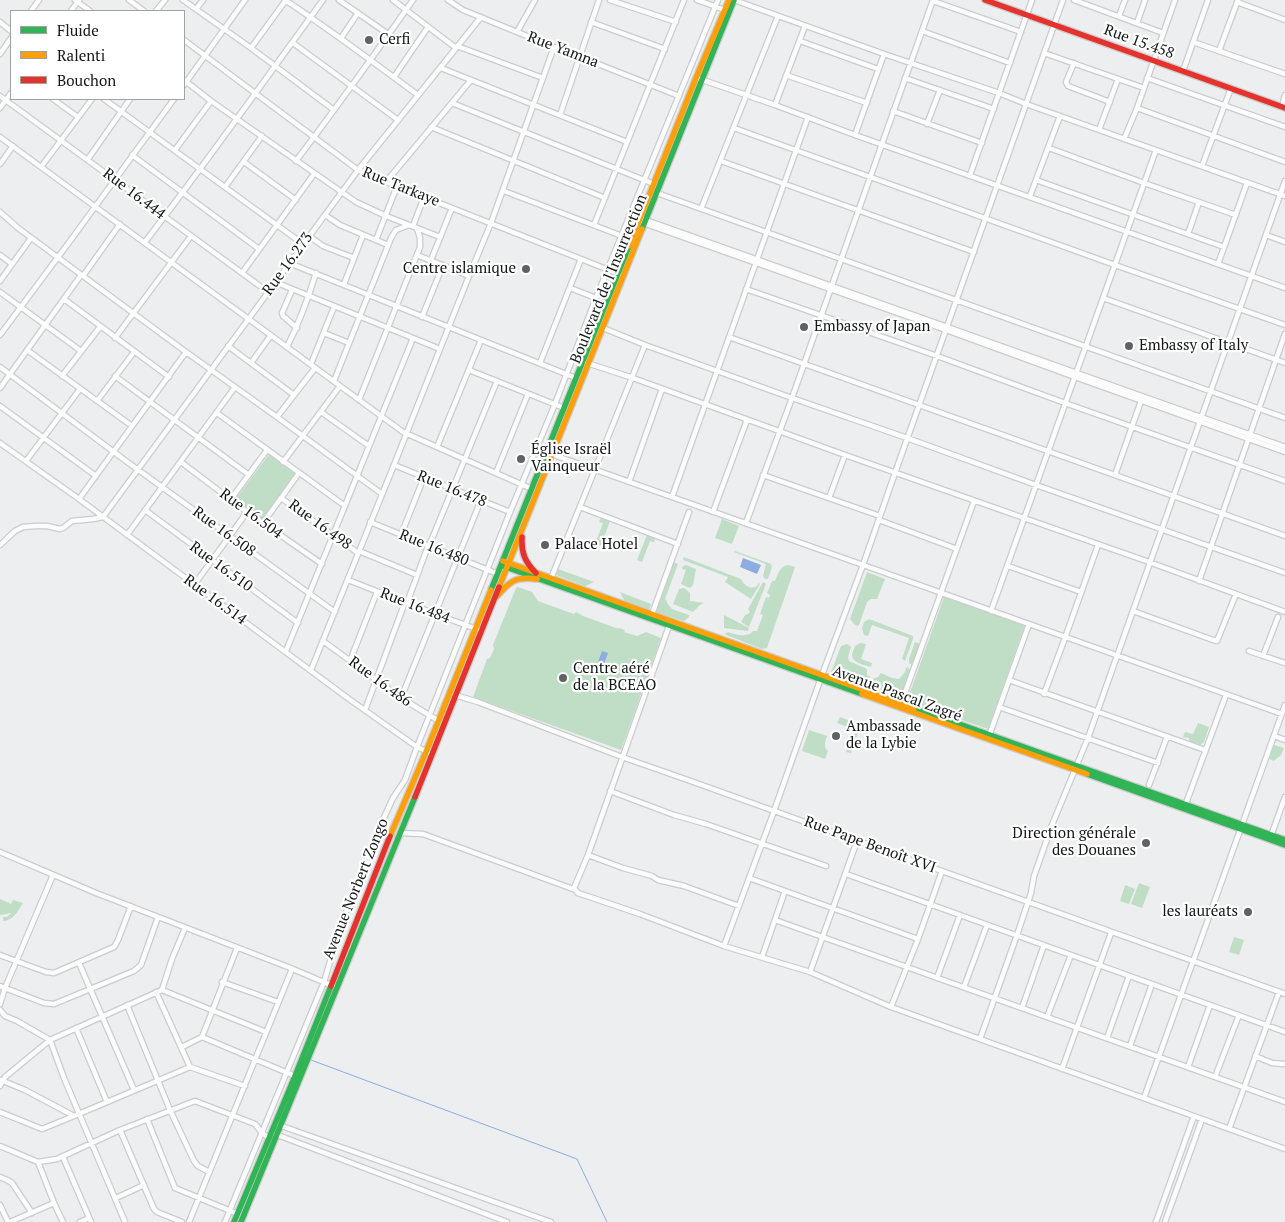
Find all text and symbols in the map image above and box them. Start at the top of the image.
legend [10,10,185,100]
text: Fluide [57,20,99,40]
street label: Rue 15.458 [1101,21,1177,63]
street label: Rue Yamna [525,28,601,72]
place label: Cerfi [379,31,411,49]
marker: Cerfi [363,34,375,46]
text: Ralenti [57,45,105,65]
text: Bouchon [57,70,116,90]
street label: Rue Tarkaye [360,163,442,211]
street label: Rue 16.444 [99,165,169,223]
street label: Boulevard de l'Insurrection [567,192,651,366]
street label: Rue 16.273 [259,229,317,299]
place label: Centre islamique [403,260,516,278]
marker: Centre islamique [520,263,532,275]
place label: Embassy of Japan [814,318,930,336]
marker: Embassy of Japan [798,321,810,333]
place label: Embassy of Italy [1139,337,1248,355]
marker: Embassy of Italy [1123,340,1135,352]
place label: Église Israël Vainqueur [531,441,612,476]
marker: Église Israël Vainqueur [515,453,527,465]
street label: Rue 16.478 [415,467,489,511]
street label: Rue 16.504 [216,485,286,543]
street label: Rue 16.498 [285,496,355,554]
street label: Rue 16.508 [189,503,259,561]
street label: Rue 16.480 [397,526,471,570]
place label: Palace Hotel [555,536,638,554]
street label: Rue 16.510 [186,538,256,596]
marker: Palace Hotel [539,539,551,551]
street label: Rue 16.514 [180,571,250,629]
street label: Rue 16.484 [377,584,453,628]
street label: Rue 16.486 [345,653,415,711]
place label: Centre aéré de la BCEAO [573,660,656,695]
street label: Avenue Pascal Zagré [830,662,964,726]
marker: Centre aéré de la BCEAO [557,672,569,684]
place label: Ambassade de la Lybie [846,718,921,753]
marker: Ambassade de la Lybie [830,730,842,742]
street label: Rue Pape Benoît XVI [802,813,938,877]
street label: Avenue Norbert Zongo [319,816,393,962]
place label: Direction générale des Douanes [1012,825,1136,860]
marker: Direction générale des Douanes [1140,837,1152,849]
place label: les lauréats [1162,903,1238,921]
marker: les lauréats [1242,906,1254,918]

